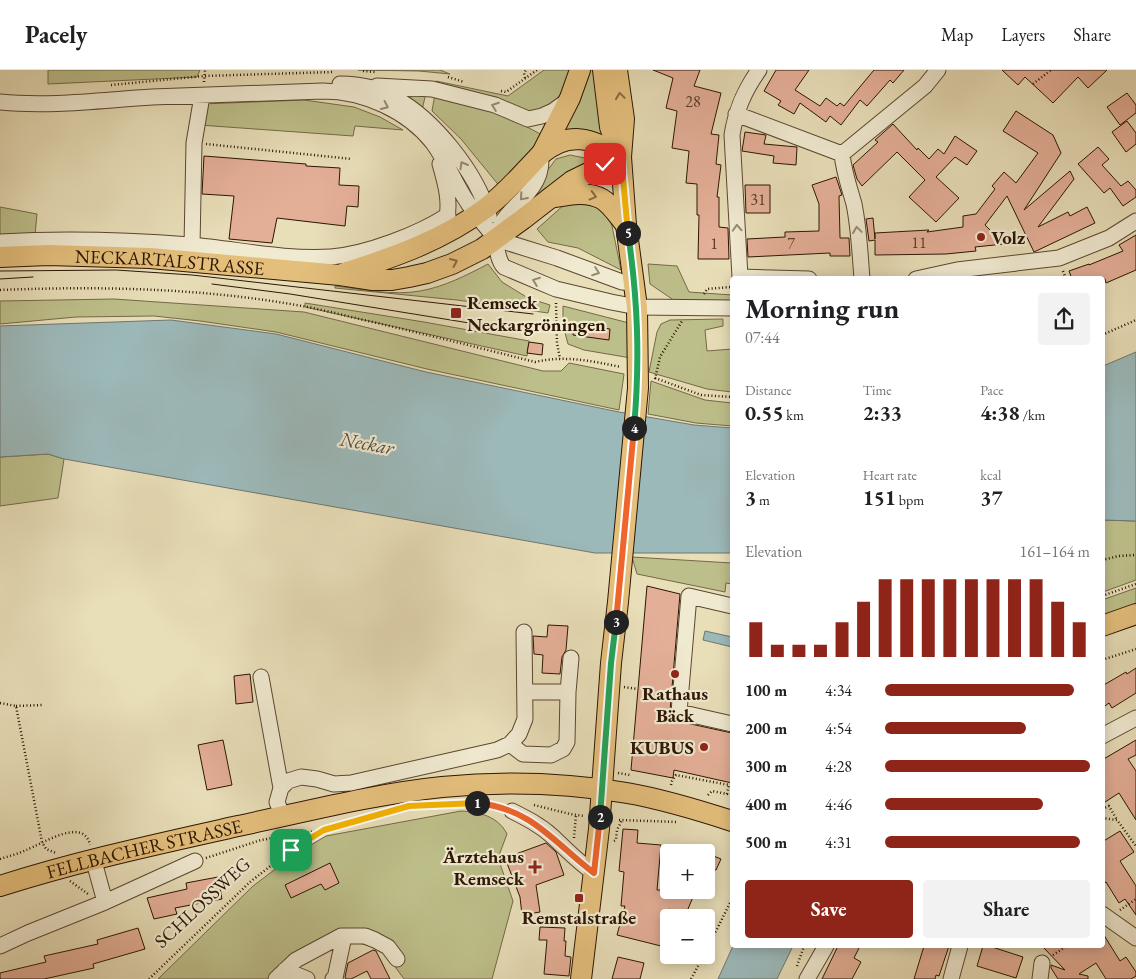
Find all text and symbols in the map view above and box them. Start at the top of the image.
text: Pacely [25,19,87,50]
text: Map [941,23,973,46]
text: Layers [1001,23,1045,46]
text: Share [1073,23,1111,46]
house number: 28 [685,91,701,112]
one-way arrow [616,92,626,100]
one-way arrow [380,100,389,111]
one-way arrow [491,102,499,112]
pin [584,143,626,185]
icon: check [591,150,619,178]
one-way arrow [460,161,470,170]
house number: 31 [750,189,766,210]
one-way arrow [589,191,597,201]
one-way arrow [520,192,529,201]
pin: 5 [616,220,640,246]
text: 5 [625,224,632,242]
one-way arrow [732,224,743,232]
place label: Volz [991,225,1025,250]
one-way arrow [852,226,863,234]
marker: Volz [975,231,987,243]
house number: 11 [911,232,927,253]
house number: 1 [710,233,718,254]
house number: 7 [787,233,795,254]
street label: NECKARTALSTRASSE [75,244,266,281]
one-way arrow [449,258,458,269]
one-way arrow [591,266,600,276]
one-way arrow [533,277,541,287]
place label: Remseck Neckargröningen [467,290,606,337]
text: Morning run [745,290,899,326]
button: share [1038,293,1090,345]
marker: Remseck Neckargröningen [449,306,463,320]
text: 07:44 [745,327,780,348]
text: Distance [745,381,792,399]
text: Time [863,381,892,399]
text: Pace [980,381,1004,399]
text: 0.55 [745,399,784,426]
text: 2:33 [863,399,902,426]
text: 4:38 [980,399,1020,426]
text: km [784,406,804,424]
text: /km [1020,406,1045,424]
pin: 4 [622,416,646,440]
text: 4 [631,419,638,437]
water label: Neckar [337,425,397,461]
text: Elevation [745,466,795,484]
text: Heart rate [863,466,917,484]
text: kcal [980,466,1001,484]
text: 3 [745,484,756,511]
text: 151 [863,484,896,511]
text: 37 [980,484,1003,511]
text: m [756,491,770,509]
text: bpm [896,491,924,509]
text: Elevation [745,541,803,562]
text: 161–164 m [1019,541,1090,562]
pin: 3 [604,610,628,634]
text: 3 [613,613,620,631]
marker: Rathaus Bäck [669,668,681,680]
text: 100 m [745,680,787,701]
text: 4:34 [825,680,852,701]
place label: Rathaus Bäck [642,681,708,728]
text: 200 m [745,718,787,739]
text: 4:54 [825,718,852,739]
place label: KUBUS [630,735,694,760]
marker: KUBUS [698,741,710,753]
text: 300 m [745,756,787,777]
text: 4:28 [825,756,852,777]
pin: 1 [464,790,490,816]
text: 1 [474,794,481,812]
text: 400 m [745,794,787,815]
text: 4:46 [825,794,852,815]
pin: 2 [588,804,612,830]
text: 2 [597,808,604,826]
street label: FELLBACHER STRASSE [43,813,245,885]
pin [270,829,312,871]
text: 500 m [745,832,787,853]
text: 4:31 [825,832,852,853]
icon: arrive [277,836,305,864]
place label: Ärztehaus Remseck [442,844,525,891]
map controls [660,844,715,964]
button: + [660,844,715,899]
street label: SCHLOSSWEG [149,851,256,953]
marker: Ärztehaus Remseck [528,860,542,874]
button: Save [745,880,913,938]
button: Share [923,880,1090,938]
marker: Remstalstraße [573,892,585,904]
place label: Remstalstraße [522,905,636,930]
button: − [660,909,715,964]

